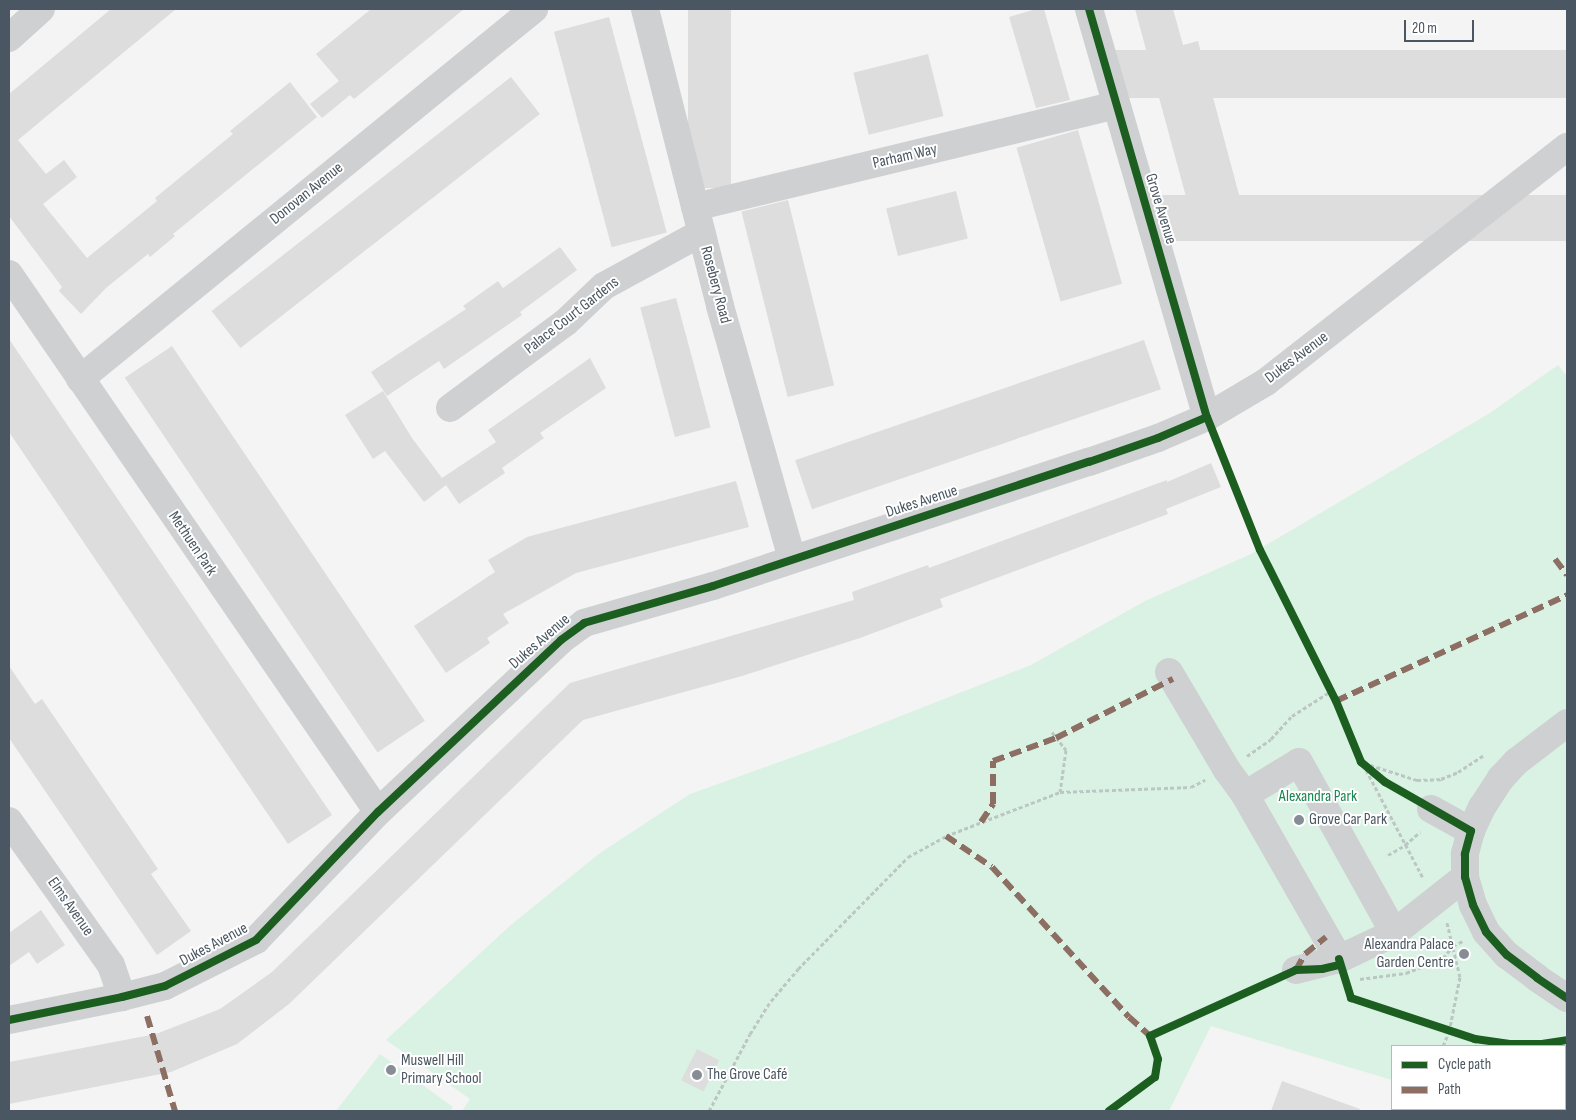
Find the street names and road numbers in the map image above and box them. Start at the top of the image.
street label: Parham Way [871,140,939,174]
street label: Donovan Avenue [267,159,347,229]
street label: Grove Avenue [1140,171,1180,247]
street label: Rosebery Road [695,244,735,326]
street label: Palace Court Gardens [521,273,623,359]
street label: Dukes Avenue [1262,328,1332,388]
street label: Dukes Avenue [884,481,960,523]
street label: Methuen Park [163,508,221,580]
street label: Dukes Avenue [506,610,574,674]
street label: Elms Avenue [43,874,97,940]
street label: Dukes Avenue [177,919,251,971]

